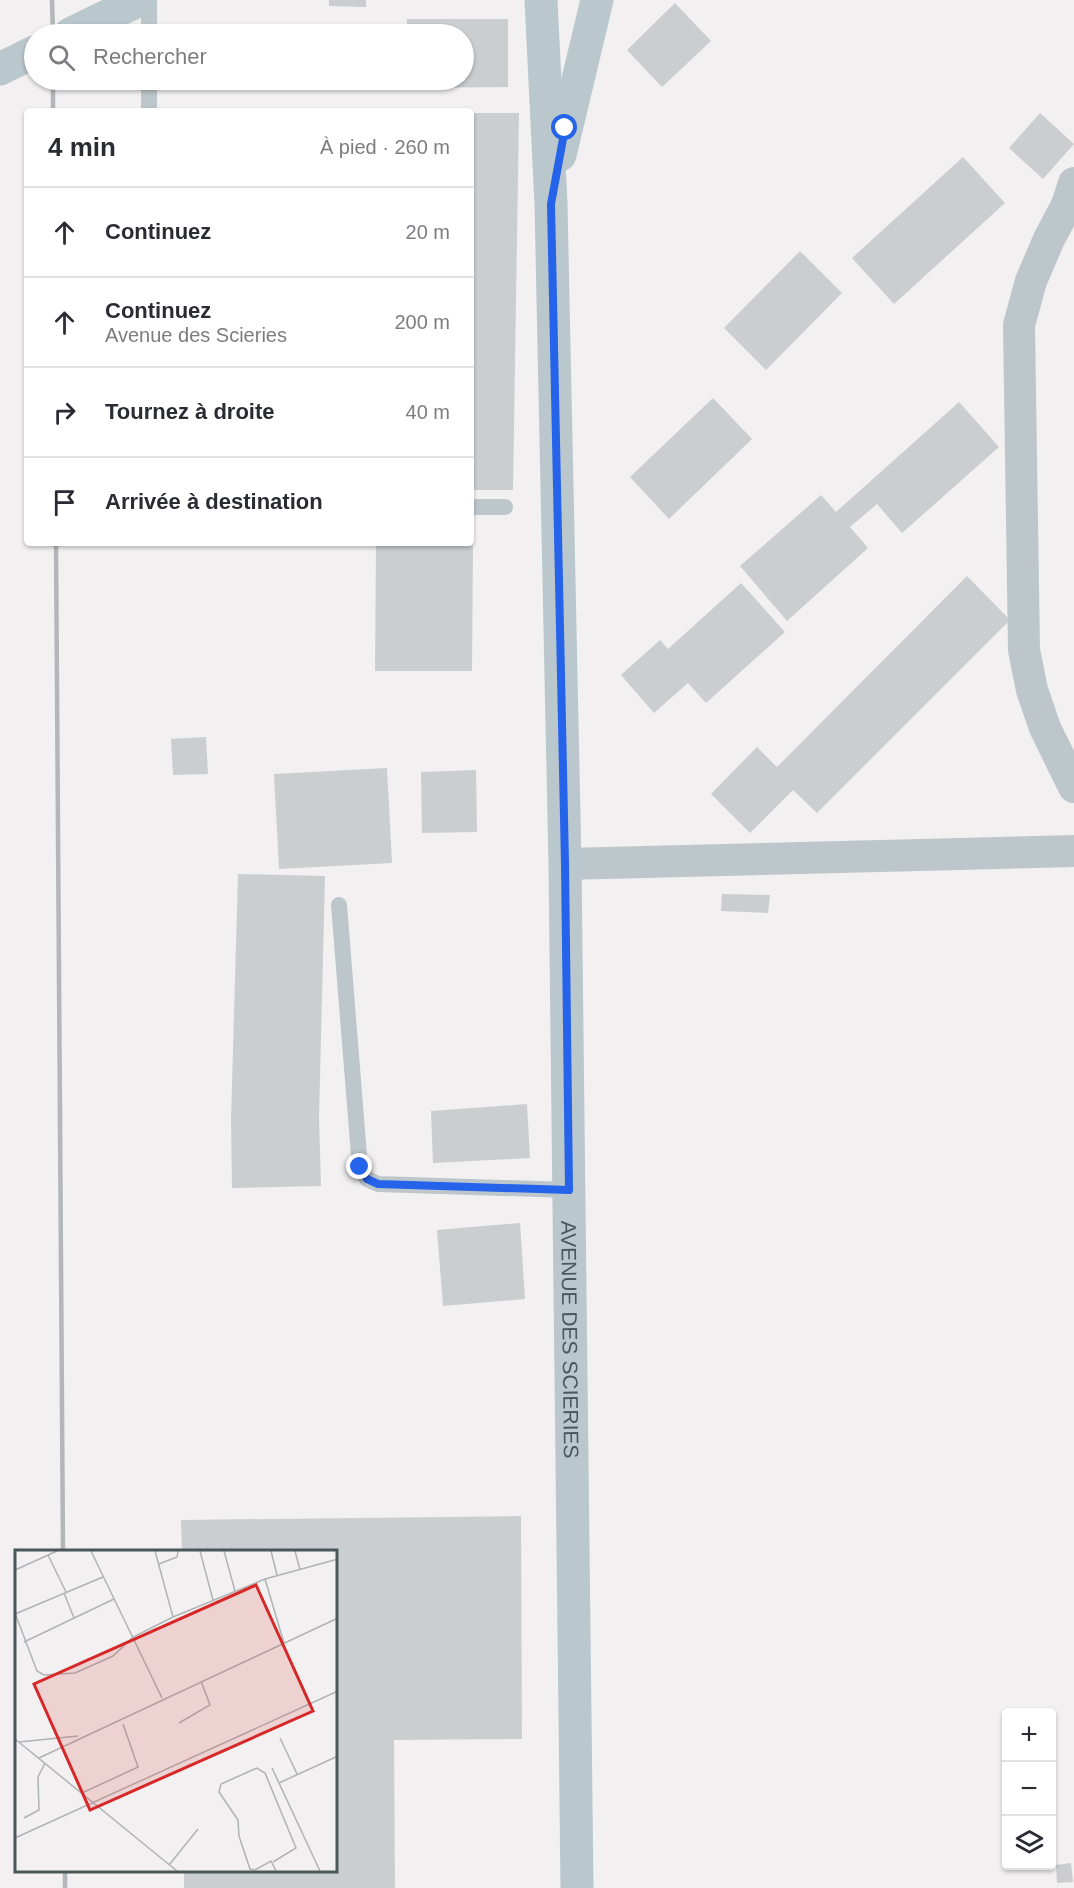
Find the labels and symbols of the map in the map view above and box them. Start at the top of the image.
route start [551,114,577,140]
route end [346,1153,372,1179]
street label: AVENUE DES SCIERIES [558,1221,583,1459]
inset map [15,1550,338,1873]

